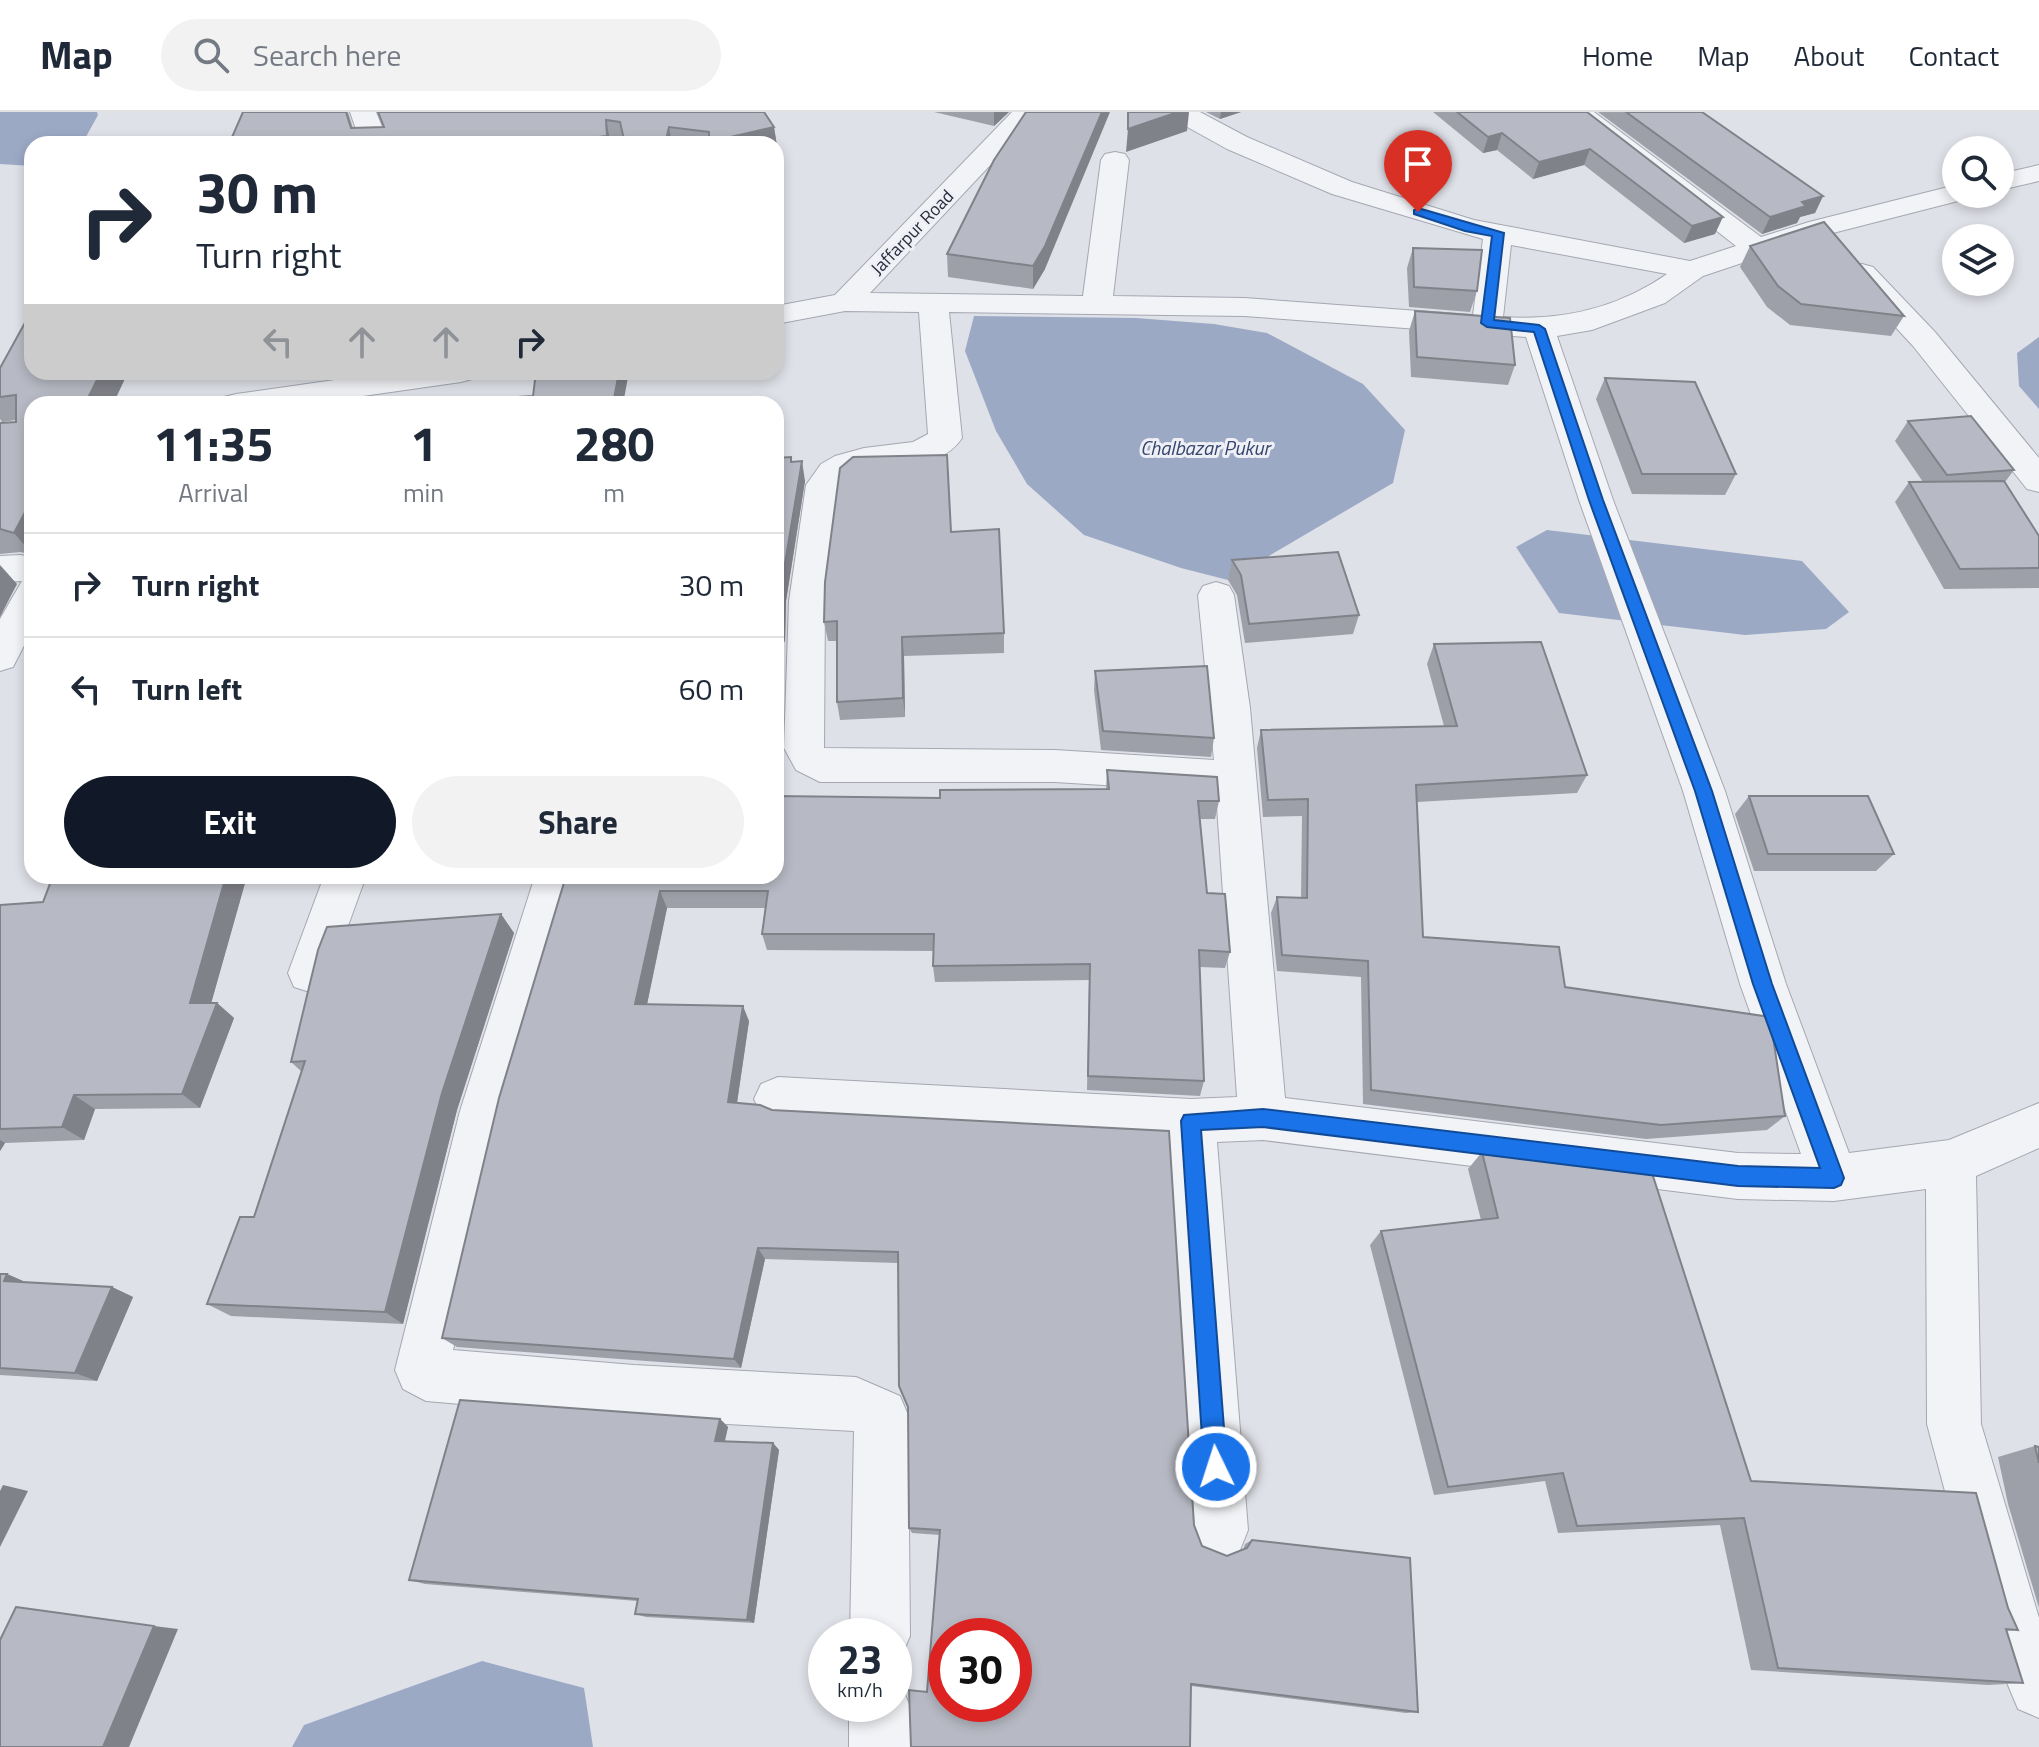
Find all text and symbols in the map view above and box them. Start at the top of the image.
search box [161,19,721,91]
text: Map [40,26,113,84]
text: Search here [253,32,402,78]
icon: search [189,33,233,77]
text: Home [1582,34,1653,77]
text: Map [1697,34,1750,77]
text: About [1794,34,1864,77]
text: Contact [1908,34,1999,77]
pin [1384,130,1452,212]
map controls [1942,136,2014,296]
button: search [1942,136,2014,208]
icon: arrive [1396,142,1440,186]
text: 30 m [196,150,318,235]
icon: right [64,168,168,272]
street label: Jaffarpur Road [864,183,960,281]
button: layers [1942,224,2014,296]
text: Turn right [196,227,341,282]
icon: left [256,320,300,364]
icon: ahead [340,320,384,364]
icon: ahead [424,320,468,364]
icon: right [508,320,552,364]
text: 11:35 [154,407,273,480]
text: 1 [410,407,437,480]
text: 280 [574,407,654,480]
water label: Chalbazar Pukur [1140,432,1272,463]
text: Arrival [178,473,249,512]
text: min [403,473,444,512]
text: m [603,473,625,512]
text: Turn right [132,562,260,608]
text: 30 m [679,562,744,608]
icon: right [64,563,108,607]
text: Turn left [132,666,242,712]
text: 60 m [679,666,744,712]
icon: left [64,667,108,711]
button: Exit [64,776,396,868]
button: Share [412,776,744,868]
position arrow [1174,1425,1258,1509]
speed limit sign: 30 [928,1618,1032,1722]
text: 23 [838,1629,882,1690]
text: km/h [837,1674,883,1705]

